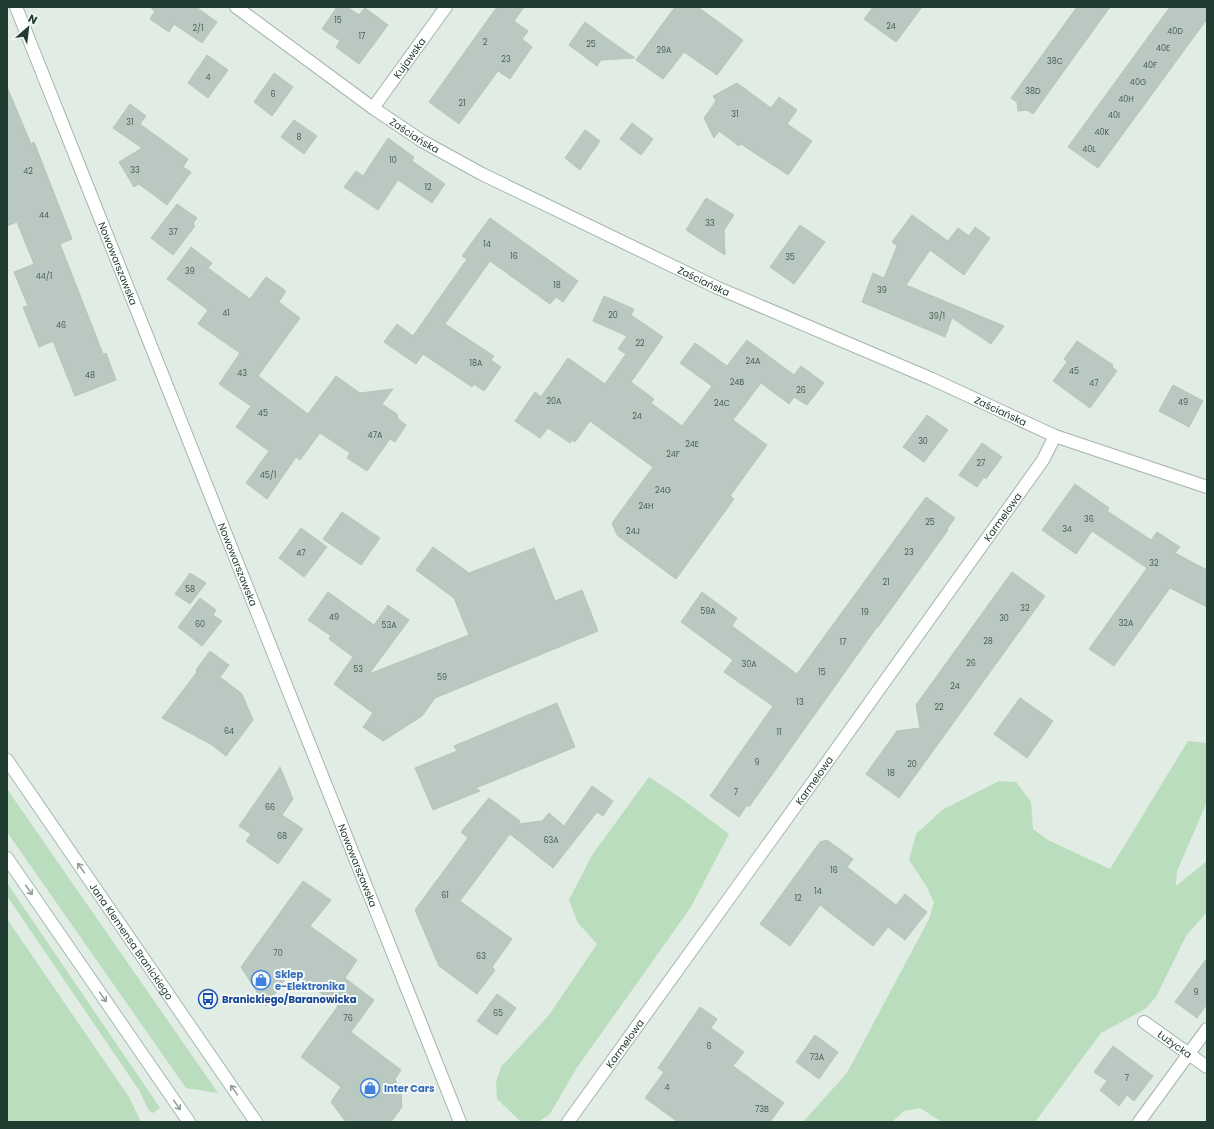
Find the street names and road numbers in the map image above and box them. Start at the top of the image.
street label: Kujawska [390,35,430,81]
street label: Zaściańska [386,114,442,157]
street label: Nowowarszawska [94,220,141,308]
street label: Zaściańska [675,263,732,300]
street label: Zaściańska [972,393,1029,430]
street label: Karmelowa [980,490,1025,545]
street label: Nowowarszawska [214,521,261,609]
street label: Karmelowa [792,753,837,808]
street label: Nowowarszawska [334,822,381,910]
street label: Jana Klemensa Branickiego [86,880,177,1003]
street label: Karmelowa [602,1016,648,1071]
street label: Łużycka [1154,1027,1195,1062]

